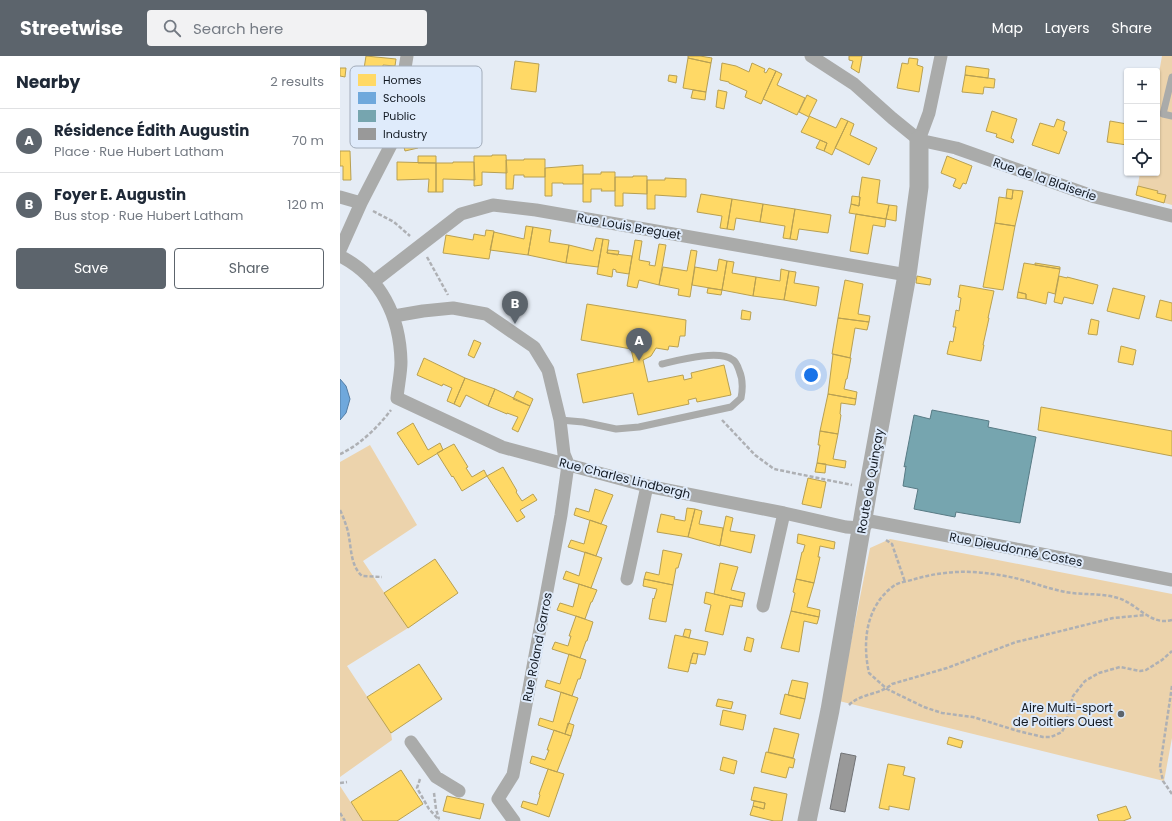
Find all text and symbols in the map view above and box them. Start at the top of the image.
search box [147,10,427,46]
text: Streetwise [20,15,123,42]
icon: search [161,17,183,39]
text: Search here [193,18,283,39]
text: Map [992,18,1023,38]
text: Layers [1045,18,1089,38]
text: Share [1111,18,1152,38]
legend [350,66,482,148]
map controls [1124,68,1160,176]
button: + [1124,68,1160,104]
text: Nearby [16,70,80,94]
text: 2 results [270,72,324,91]
text: Homes [383,72,422,88]
text: Schools [383,90,426,106]
button: − [1124,104,1160,140]
text: Public [383,108,416,124]
text: Résidence Édith Augustin [54,120,249,141]
text: Industry [383,126,428,142]
text: A [24,131,34,150]
text: 70 m [292,131,324,150]
button: locate [1124,140,1160,176]
text: Place · Rue Hubert Latham [54,142,224,161]
street label: Rue de la Blaiserie [991,153,1099,205]
text: Foyer E. Augustin [54,184,186,205]
text: B [25,195,33,214]
text: 120 m [287,195,324,214]
text: Bus stop · Rue Hubert Latham [54,206,243,225]
street label: Rue Louis Breguet [576,208,682,244]
button: Save [16,248,166,289]
button: Share [174,248,324,289]
pin: B [502,291,528,324]
pin: A [626,328,652,361]
your location [801,365,821,385]
street label: Route de Quinçay [852,427,888,535]
street label: Rue Charles Lindbergh [558,453,692,503]
street label: Rue Dieudonné Costes [948,528,1084,570]
street label: Rue Roland Garros [518,591,556,703]
place label: Aire Multi-sport de Poitiers Ouest [1013,699,1113,730]
marker: Aire Multi-sport de Poitiers Ouest [1116,709,1126,719]

